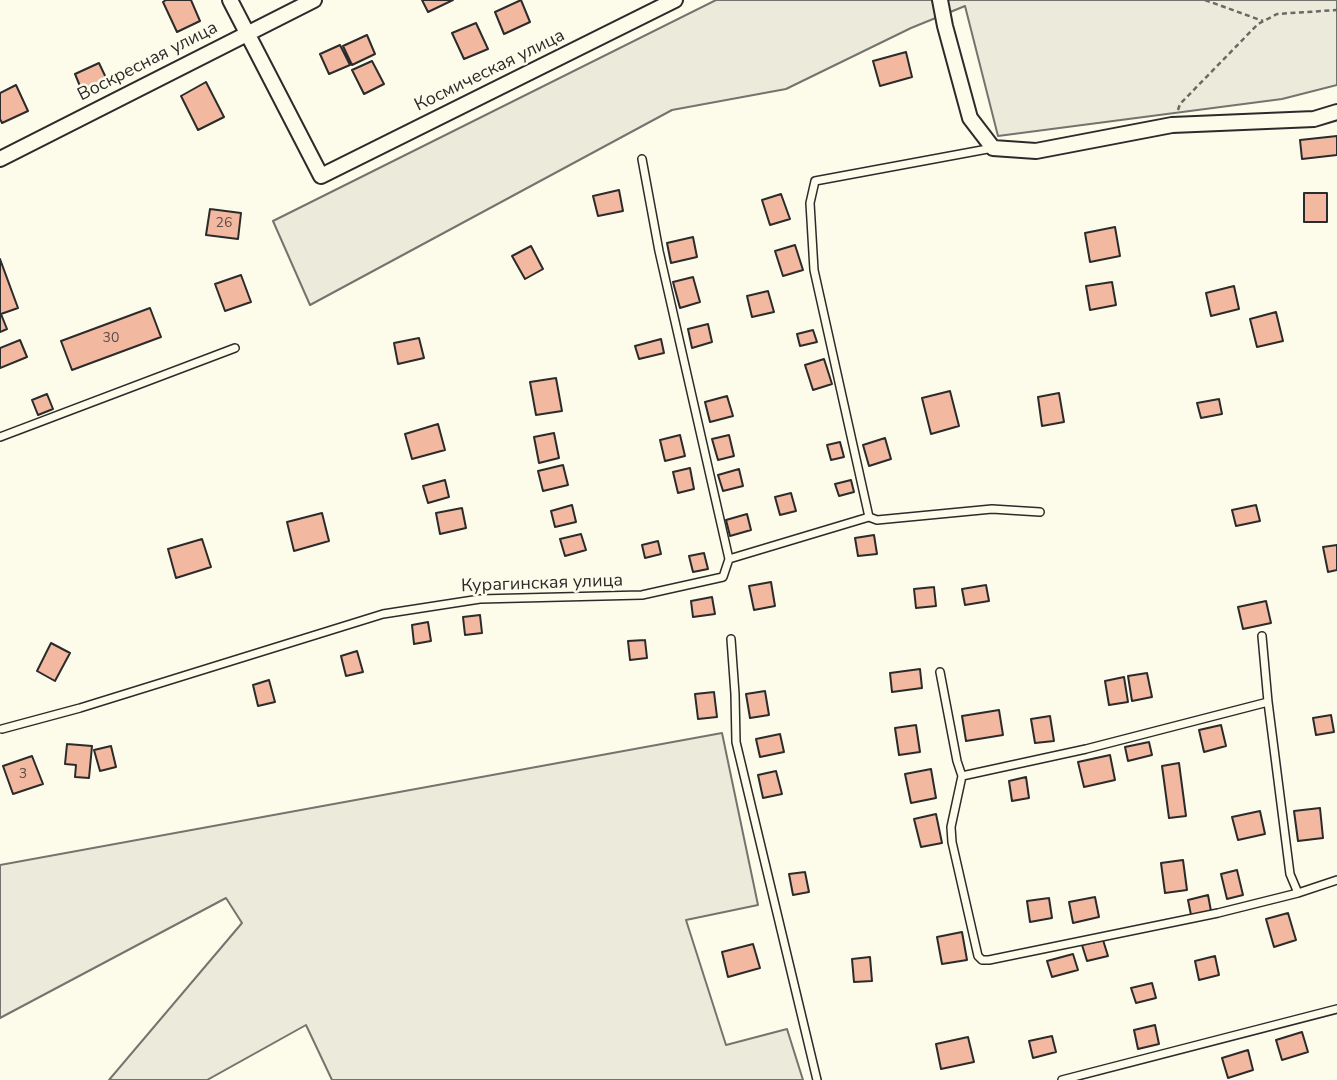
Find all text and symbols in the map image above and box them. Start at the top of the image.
street label: Воскресная улица [74,17,222,107]
street label: Космическая улица [411,25,569,117]
house number: 26 [216,216,232,232]
house number: 30 [103,331,119,347]
street label: Курагинская улица [461,570,623,598]
house number: 3 [19,767,27,783]

